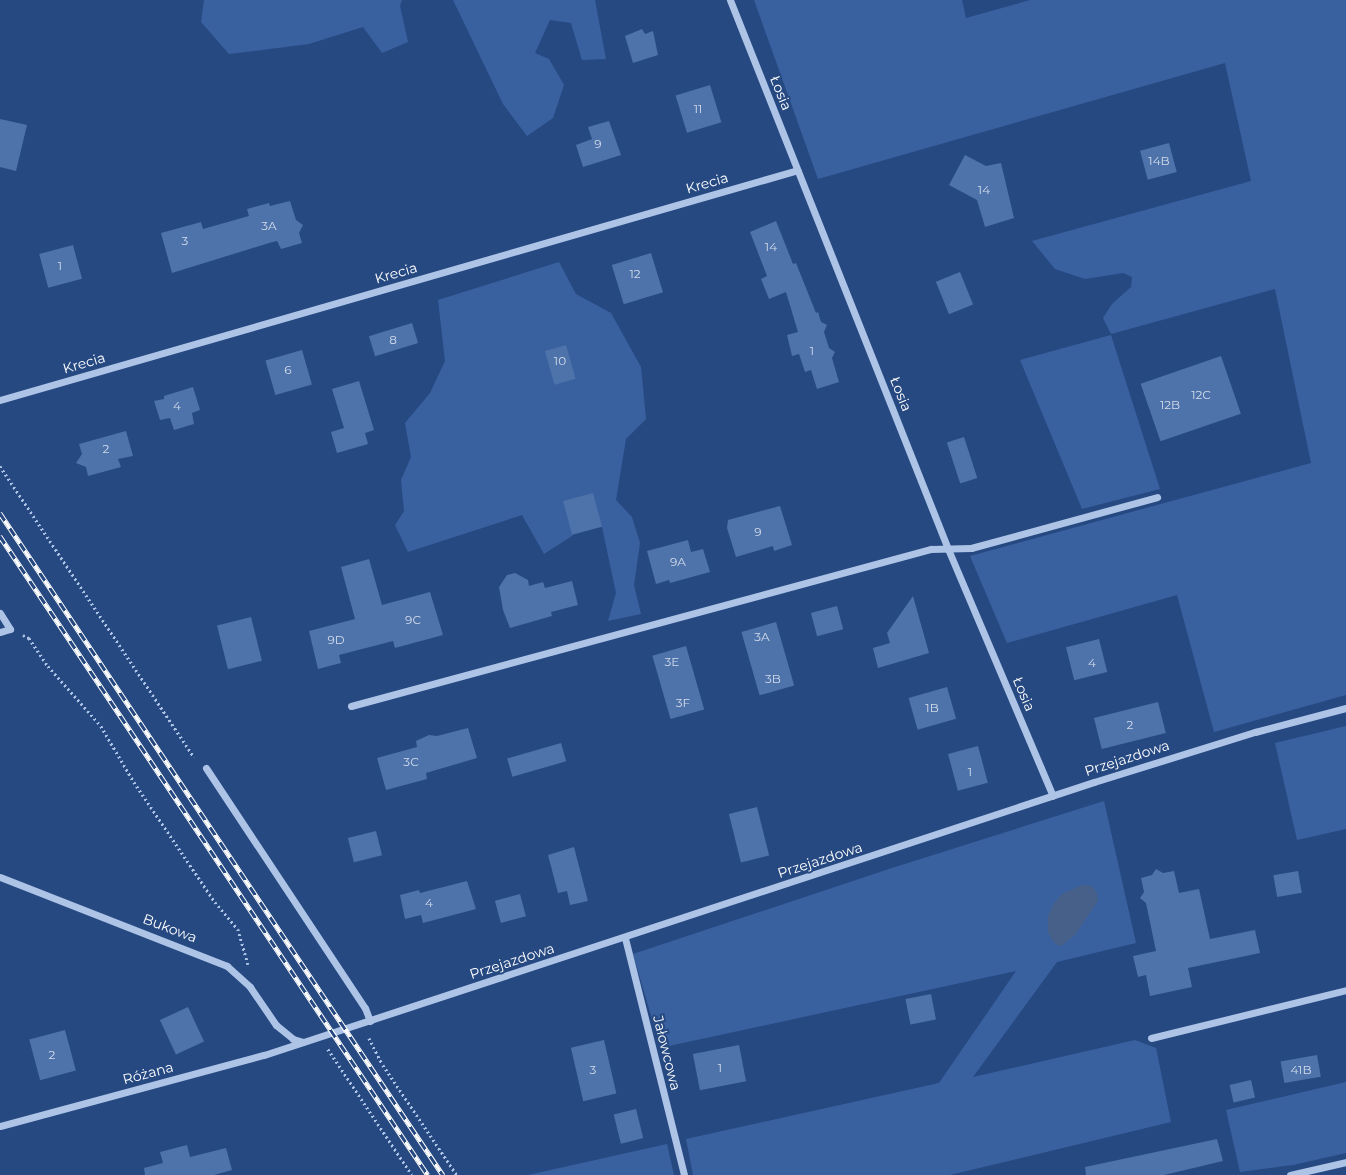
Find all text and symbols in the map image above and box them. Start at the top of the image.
street label: Łosia [766,73,796,113]
house number: 11 [694,102,702,116]
house number: 9 [594,137,602,151]
house number: 14B [1148,154,1170,168]
street label: Krecia [684,169,730,197]
house number: 14 [978,183,990,197]
house number: 3A [261,219,277,233]
house number: 3 [182,234,188,248]
house number: 14 [765,240,777,254]
house number: 1 [58,259,62,273]
street label: Krecia [373,259,419,287]
house number: 12 [629,267,641,281]
house number: 8 [389,333,397,347]
house number: 1 [810,344,814,358]
street label: Krecia [61,349,107,377]
house number: 10 [554,354,566,368]
house number: 6 [284,363,292,377]
street label: Łosia [886,374,916,414]
house number: 12C [1191,388,1211,402]
house number: 12B [1160,398,1180,412]
house number: 4 [173,399,181,413]
house number: 2 [103,442,109,456]
house number: 9 [754,525,762,539]
house number: 9A [670,555,686,569]
house number: 9C [405,613,421,627]
house number: 3A [754,630,770,644]
house number: 9D [327,633,345,647]
house number: 3E [665,655,679,669]
house number: 4 [1088,656,1096,670]
house number: 3B [765,672,781,686]
street label: Łosia [1009,674,1039,714]
house number: 3F [676,696,690,710]
house number: 1B [925,701,939,715]
house number: 2 [1127,718,1133,732]
street label: Przejazdowa [1082,736,1172,780]
house number: 3C [403,755,419,769]
house number: 1 [968,765,972,779]
street label: Przejazdowa [775,838,865,882]
house number: 4 [425,896,433,910]
street label: Bukowa [140,910,200,946]
street label: Przejazdowa [467,939,557,983]
street label: Jałowcowa [650,1014,684,1092]
house number: 2 [49,1048,55,1062]
street label: Różana [121,1058,175,1088]
house number: 1 [718,1061,722,1075]
house number: 3 [590,1063,596,1077]
house number: 41B [1290,1063,1312,1077]

